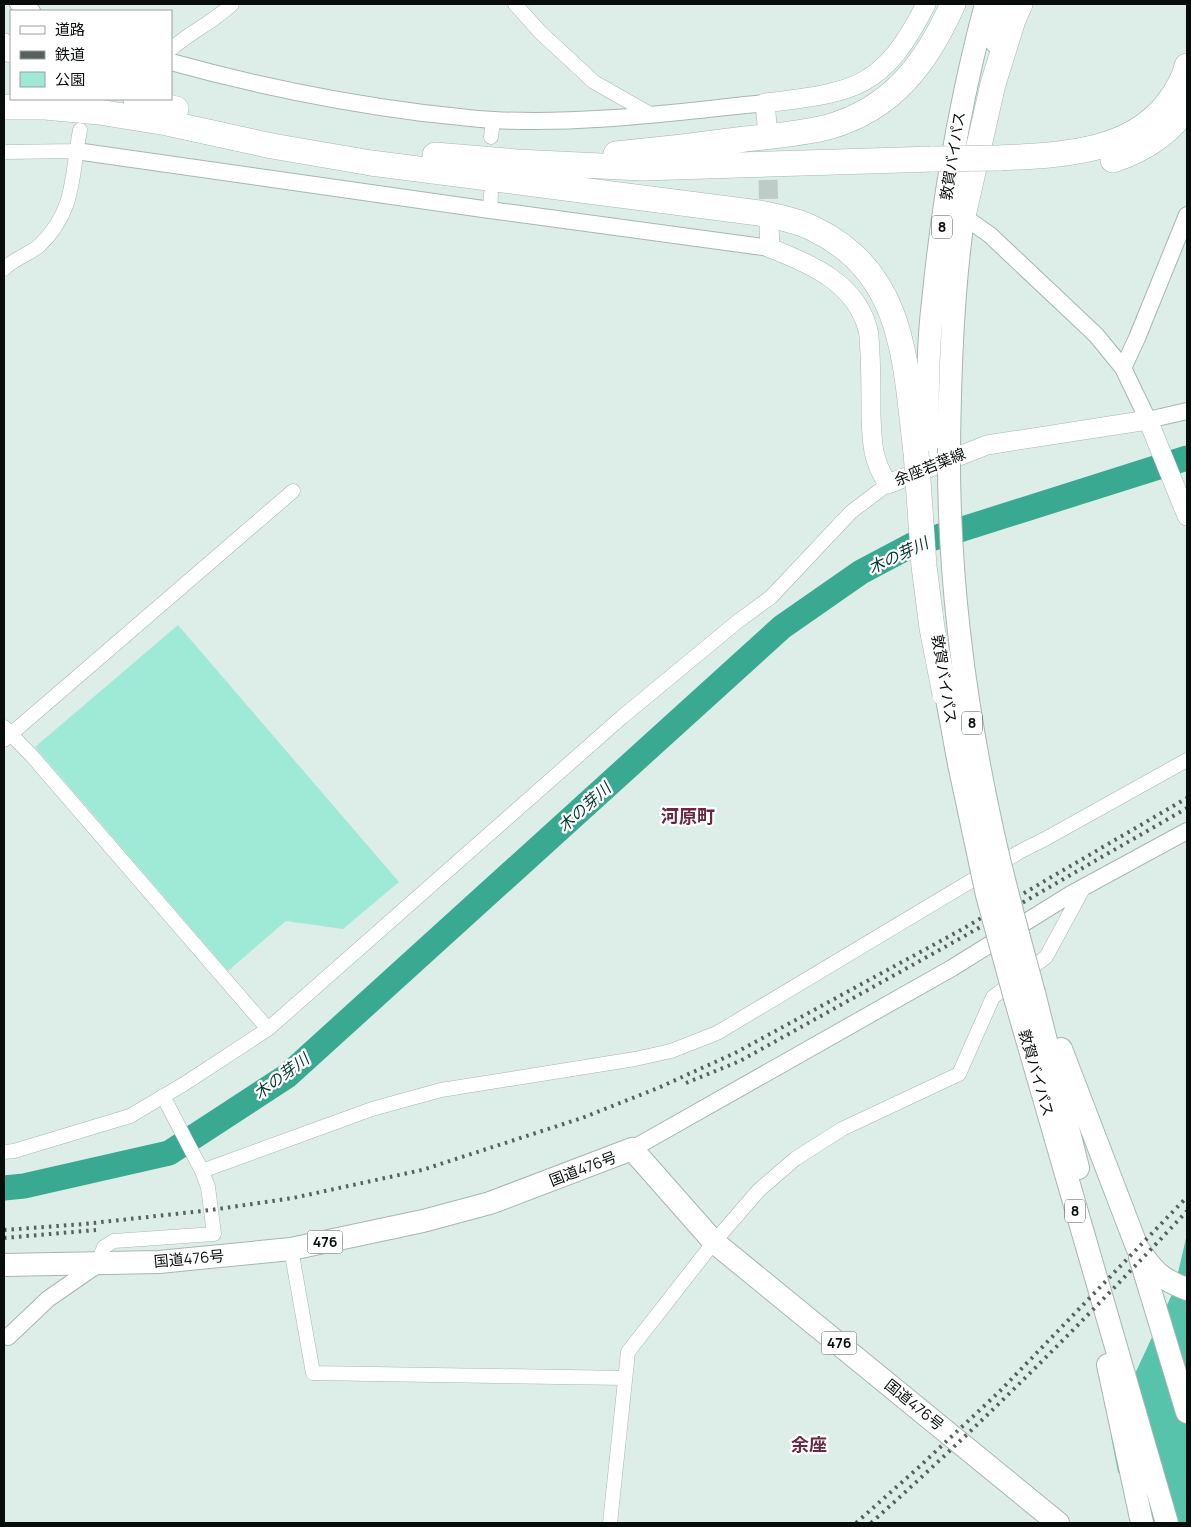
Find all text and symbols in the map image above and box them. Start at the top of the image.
legend [10,10,172,100]
text: 道路 [55,19,85,40]
text: 鉄道 [55,44,85,65]
text: 公園 [55,69,85,90]
street label: 敦賀バイパス [935,110,970,202]
road number: 8 [932,216,952,238]
street label: 余座若葉線 [891,443,969,490]
water label: 木の芽川 [864,531,933,578]
street label: 敦賀バイパス [927,633,962,725]
road number: 8 [962,711,982,734]
water label: 木の芽川 [553,776,617,837]
district label: 河原町 [661,804,715,828]
street label: 敦賀バイパス [1014,1027,1059,1119]
water label: 木の芽川 [249,1047,315,1104]
street label: 国道476号 [546,1146,620,1191]
road number: 8 [1065,1200,1085,1222]
road number: 476 [308,1230,342,1254]
street label: 国道476号 [153,1245,225,1272]
road number: 476 [822,1332,856,1355]
street label: 国道476号 [880,1374,948,1435]
district label: 余座 [791,1432,827,1456]

